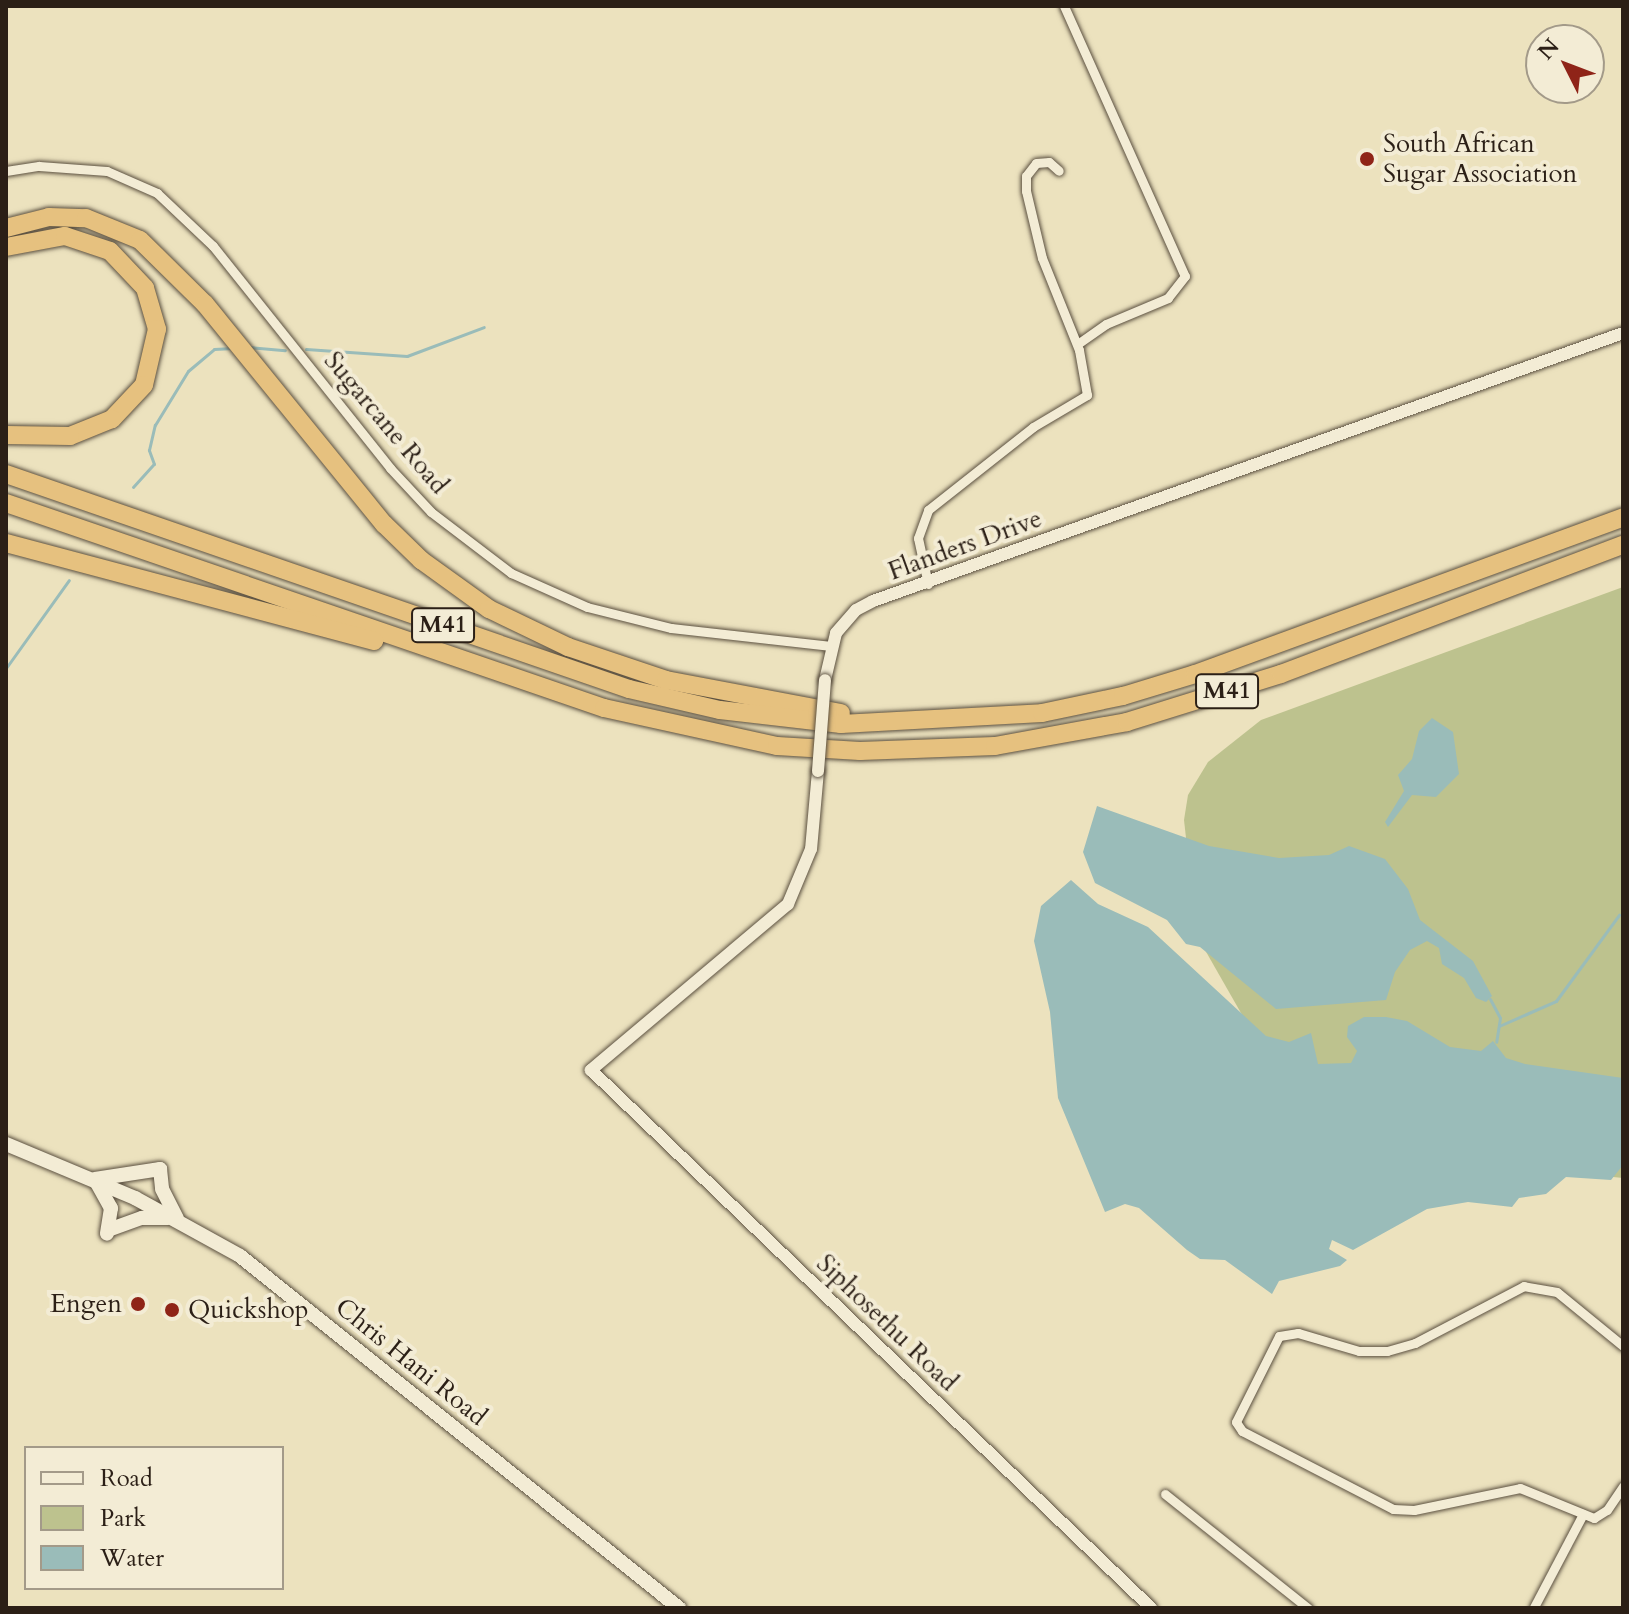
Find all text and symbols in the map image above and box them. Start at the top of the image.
north arrow [1525,24,1605,104]
text: N [1531,32,1566,66]
place label: South African Sugar Association [1383,128,1577,190]
marker: South African Sugar Association [1358,150,1376,168]
street label: Sugarcane Road [317,345,455,501]
street label: Flanders Drive [884,503,1046,587]
road number: M41 [411,605,475,645]
road number: M41 [1195,671,1259,711]
street label: Siphosethu Road [810,1248,964,1398]
place label: Engen [50,1288,122,1320]
street label: Chris Hani Road [329,1291,493,1433]
place label: Quickshop [188,1294,309,1326]
marker: Engen [129,1295,147,1313]
marker: Quickshop [163,1301,181,1319]
legend [24,1446,284,1590]
text: Road [100,1462,153,1495]
text: Park [100,1502,146,1535]
text: Water [100,1542,164,1575]

